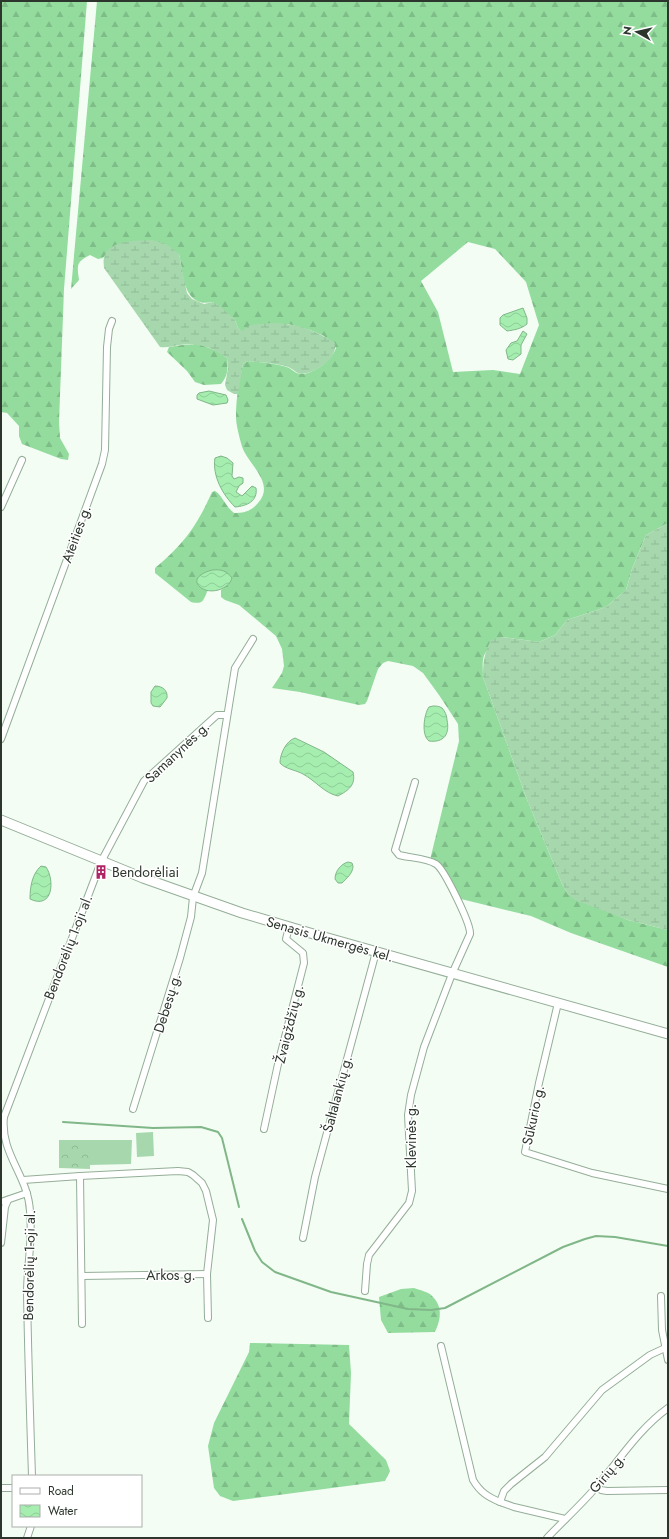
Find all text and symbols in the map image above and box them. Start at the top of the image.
north arrow [617,12,657,52]
text: N [619,25,636,36]
street label: Ateities g. [56,503,96,565]
street label: Samanynės g. [140,717,214,787]
place label: Bendorėliai [112,862,179,882]
building icon: Bendorėliai [93,864,109,880]
street label: Bendorėlių 1-oji al. [39,892,97,1002]
street label: Senasis Ukmergės kel. [264,911,396,967]
street label: Debesų g. [148,971,186,1035]
street label: Žvaigždžių g. [270,983,308,1065]
street label: Šaltalankių g. [317,1053,357,1135]
street label: Sūkurio g. [517,1083,549,1147]
street label: Klevinės g. [401,1104,421,1168]
street label: Bendorėlių 1-oji al. [18,1210,40,1320]
street label: Arkos g. [146,1265,196,1285]
street label: Girių g. [584,1449,630,1497]
legend [12,1475,142,1527]
text: Road [48,1482,74,1500]
text: Water [48,1502,79,1520]

